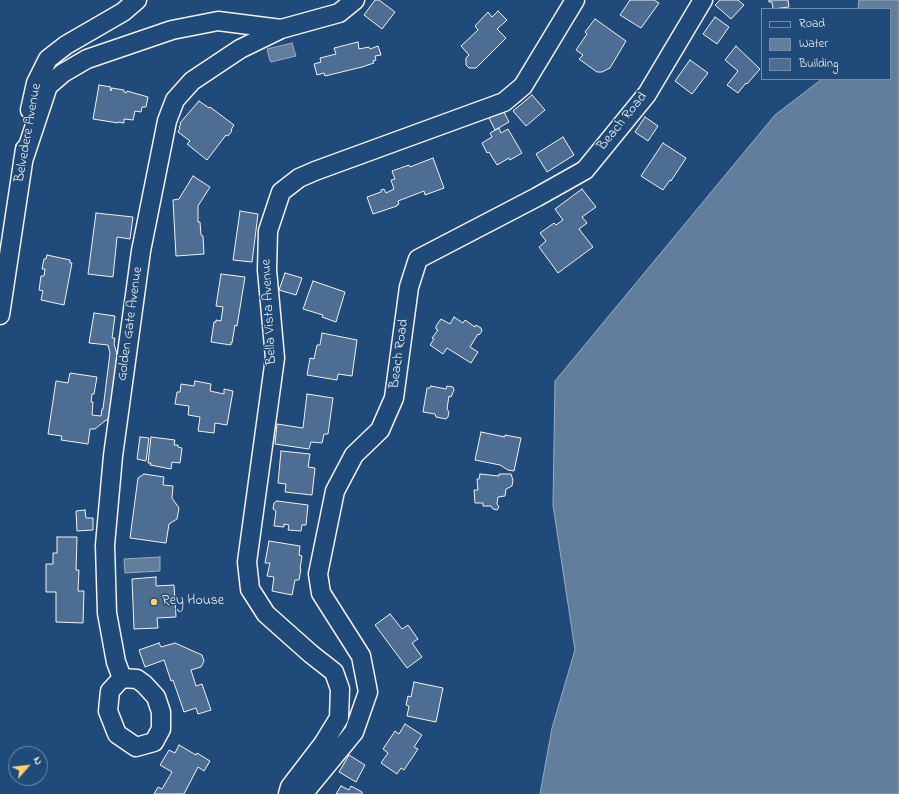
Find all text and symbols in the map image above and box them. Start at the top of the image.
legend [761,8,891,80]
text: Road [799,15,825,33]
text: Water [799,35,828,53]
text: Building [799,55,838,73]
street label: Belvedere Avenue [12,82,46,184]
street label: Beach Road [594,89,652,155]
street label: Bella Vista Avenue [259,259,281,365]
street label: Golden Gate Avenue [115,266,147,382]
street label: Beach Road [387,318,413,390]
place label: Rey House [162,594,224,610]
marker: Rey House [149,597,159,607]
north arrow [8,746,48,786]
text: N [29,754,47,768]

